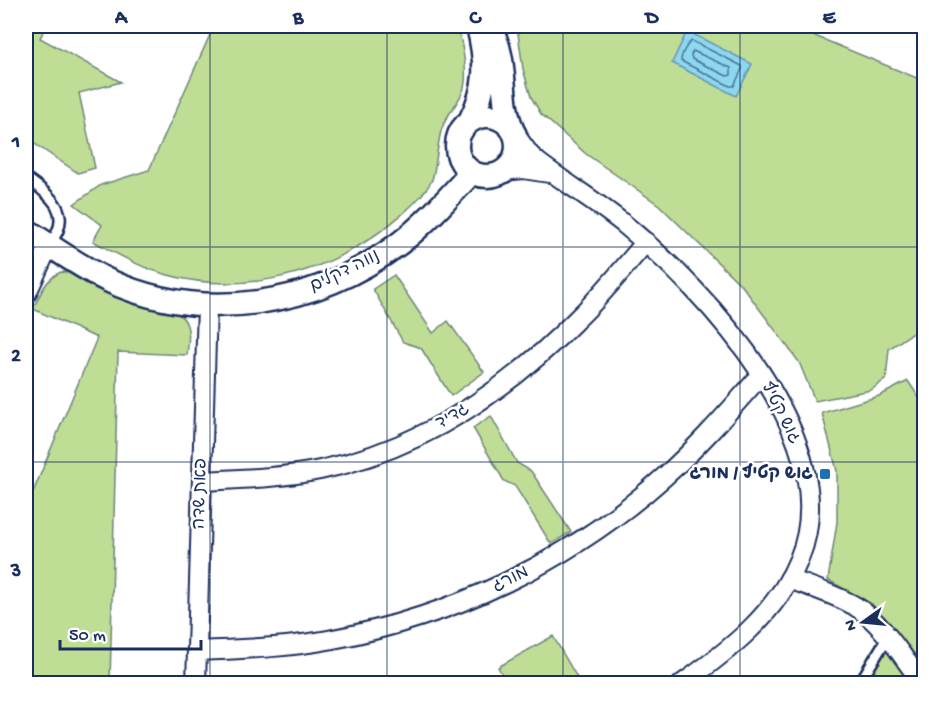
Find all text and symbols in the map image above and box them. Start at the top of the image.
text: A [114,8,129,31]
text: B [292,8,304,31]
text: C [469,8,483,31]
text: D [643,8,659,31]
text: E [823,8,837,31]
text: 1 [11,132,20,155]
street label: נווה דקלים [306,244,383,298]
text: 2 [11,346,21,369]
street label: גוש קטיף [755,378,806,448]
street label: גדיד [432,399,474,435]
street label: פאת שדה [189,458,213,530]
place label: גוש קטיף / מורג [690,463,813,485]
marker: גוש קטיף / מורג [818,467,832,481]
text: 3 [10,561,21,584]
street label: מורג [489,562,533,598]
north arrow [833,592,893,652]
scale bar [60,613,201,651]
text: N [841,617,862,632]
text: 50 m [69,626,106,647]

